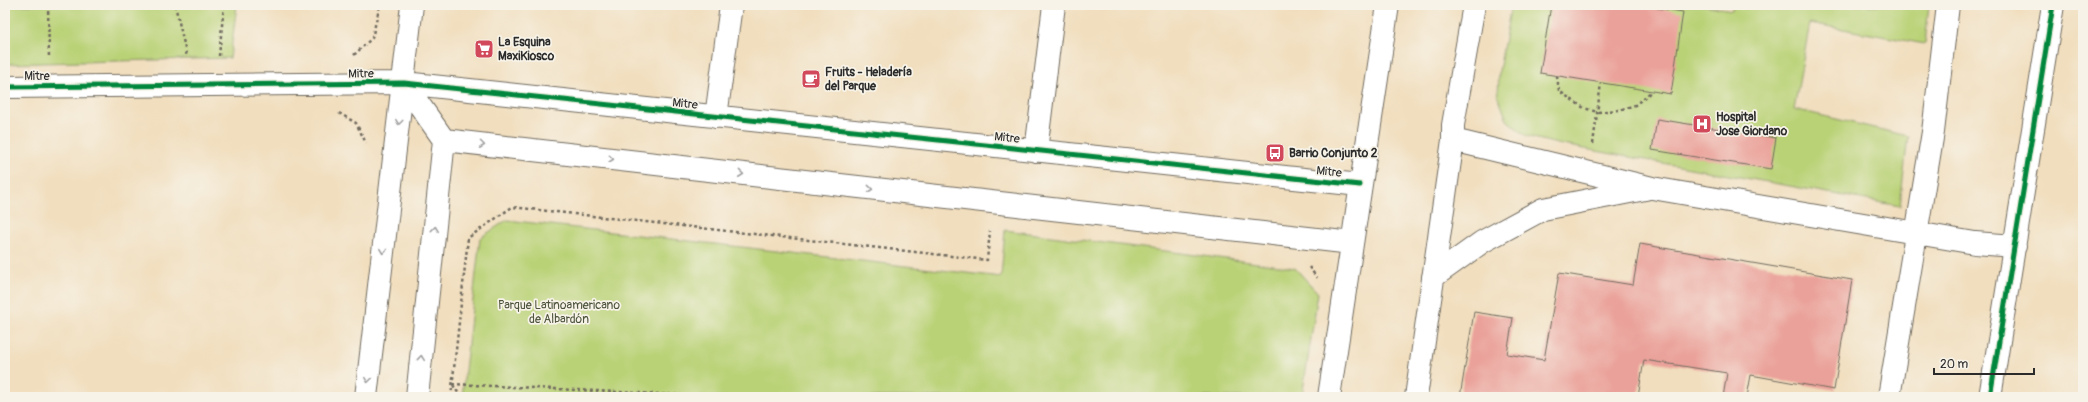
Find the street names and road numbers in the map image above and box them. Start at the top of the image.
street label: Mitre [348,66,374,82]
street label: Mitre [24,69,50,84]
street label: Mitre [671,95,699,113]
street label: Mitre [993,129,1021,147]
street label: Mitre [1315,163,1343,181]

